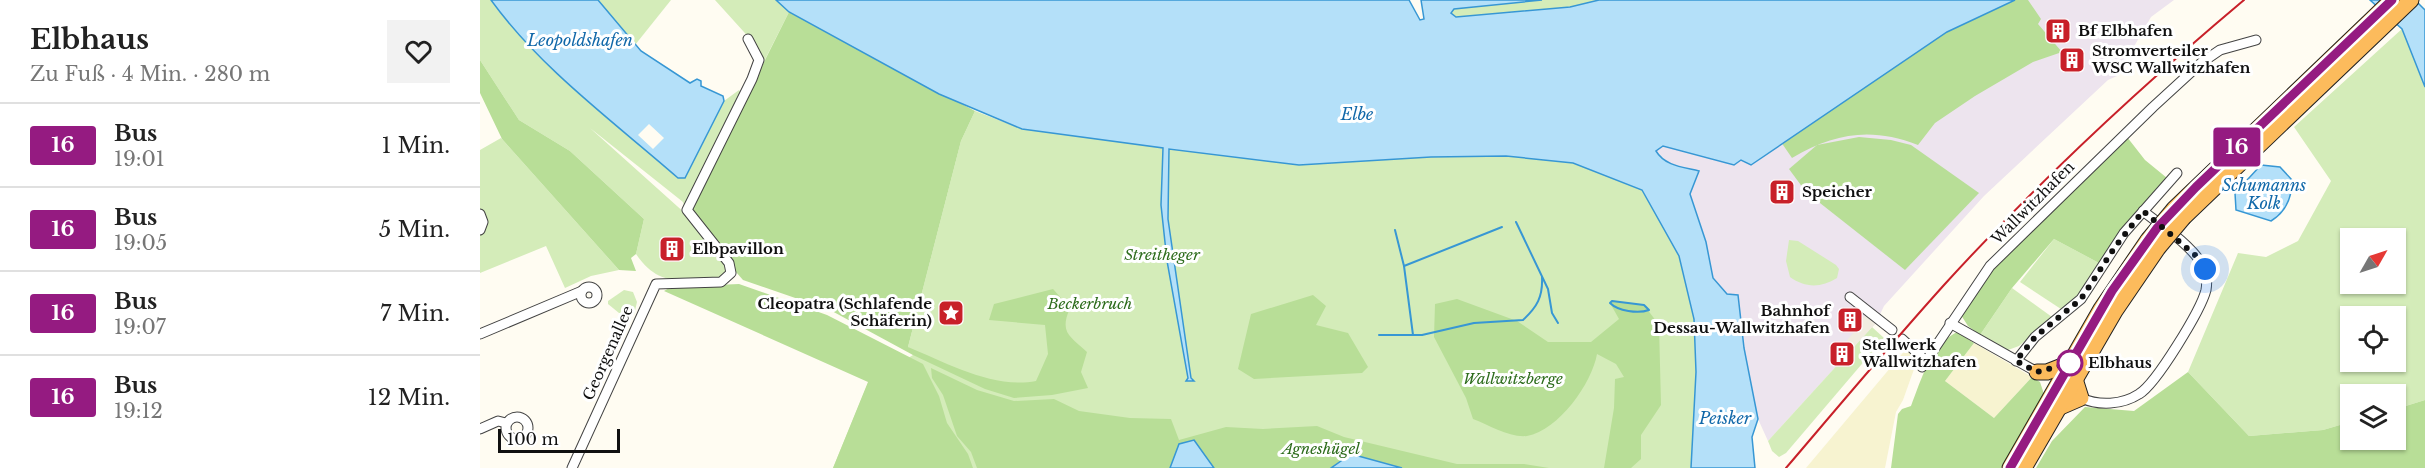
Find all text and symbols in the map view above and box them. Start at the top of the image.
building icon: Bf Elbhafen [2043,16,2073,46]
button: heart [387,20,450,83]
place label: Bf Elbhafen [2078,21,2173,40]
text: Elbhaus [30,22,149,57]
water label: Leopoldshafen [526,30,633,50]
place label: Stromverteiler WSC Wallwitzhafen [2091,41,2251,77]
building icon: Stromverteiler WSC Wallwitzhafen [2057,45,2087,75]
text: Zu Fuß · 4 Min. · 280 m [30,62,270,86]
water label: Elbe [1340,104,1374,124]
text: Bus [114,120,157,147]
line badge: 16 [2210,128,2264,166]
text: 16 [51,132,75,158]
text: 1 Min. [381,132,450,159]
text: 16 [2225,134,2249,160]
text: 19:01 [114,147,165,171]
street label: Wallwitzhafen [1986,157,2078,249]
water label: Schumanns Kolk [2222,175,2306,213]
building icon: Speicher [1767,177,1797,207]
place label: Speicher [1802,182,1872,201]
text: Bus [114,204,157,231]
text: 16 [51,216,75,242]
text: 5 Min. [379,216,450,243]
north arrow [2340,228,2406,294]
map controls [2340,228,2406,450]
text: 19:05 [114,231,167,255]
building icon: Elbpavillon [657,234,687,264]
place label: Elbpavillon [692,239,784,258]
park label: Streitheger [1124,245,1201,264]
your location [2190,254,2220,284]
text: Bus [114,288,157,315]
place label: Cleopatra (Schlafende Schäferin) [757,294,932,330]
park label: Beckerbruch [1047,294,1133,313]
place icon: Cleopatra (Schlafende Schäferin) [936,298,966,328]
text: 16 [51,300,75,326]
text: 7 Min. [380,300,450,327]
place label: Bahnhof Dessau-Wallwitzhafen [1653,301,1832,337]
street label: Georgenallee [578,302,637,403]
building icon: Bahnhof Dessau-Wallwitzhafen [1835,305,1865,335]
button: locate [2340,306,2406,372]
text: 19:07 [114,315,166,339]
place label: Stellwerk Wallwitzhafen [1861,335,1977,371]
building icon: Stellwerk Wallwitzhafen [1827,339,1857,369]
marker: Elbhaus [2057,350,2083,376]
place label: Elbhaus [2088,353,2152,372]
park label: Wallwitzberge [1463,369,1563,388]
text: Bus [114,372,157,399]
text: 16 [51,384,75,410]
text: 12 Min. [368,384,450,411]
button: layers [2340,384,2406,450]
text: 19:12 [114,399,163,423]
water label: Peisker [1698,408,1752,428]
scale bar [498,426,620,454]
text: 100 m [507,429,559,449]
park label: Agneshügel [1280,439,1360,458]

